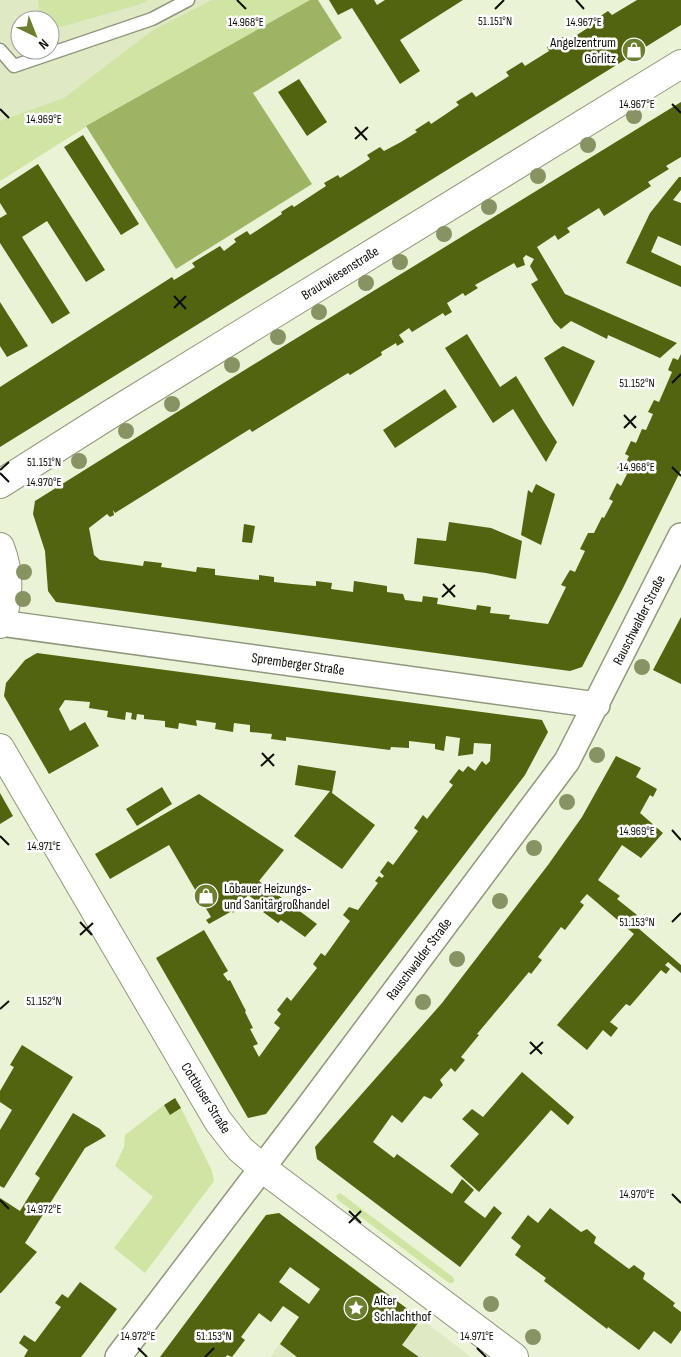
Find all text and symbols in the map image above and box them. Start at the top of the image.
north arrow [10,10,60,60]
text: 51.151°N [478,14,512,29]
text: 14.968°E [228,15,264,30]
text: 14.967°E [566,15,602,30]
place label: Angelzentrum Görlitz [549,34,616,67]
text: N [35,35,52,53]
shop icon: Angelzentrum Görlitz [621,37,647,63]
text: 14.967°E [619,97,655,112]
text: 14.969°E [26,112,62,127]
street label: Brautwiesenstraße [298,242,382,304]
text: 51.152°N [619,376,655,391]
text: 51.151°N [27,455,61,470]
text: 14.968°E [619,460,655,475]
text: 14.970°E [26,475,62,490]
street label: Rauschwalder Straße [609,572,669,668]
street label: Spremberger Straße [250,649,346,679]
text: 14.969°E [619,824,655,839]
text: 14.971°E [27,839,61,854]
place label: Löbauer Heizungs- und Sanitärgroßhandel [224,880,330,913]
shop icon: Löbauer Heizungs- und Sanitärgroßhandel [193,883,219,909]
street label: Rauschwalder Straße [383,915,455,1003]
text: 51.153°N [619,915,655,930]
text: 51.152°N [26,994,62,1009]
street label: Cottbuser Straße [177,1059,235,1137]
text: 14.970°E [619,1187,655,1202]
text: 14.972°E [27,1202,61,1217]
place label: Alter Schlachthof [373,1292,432,1325]
place icon: Alter Schlachthof [343,1295,369,1321]
text: 14.972°E [121,1329,155,1344]
text: 51.153°N [196,1329,232,1344]
text: 14.971°E [460,1329,494,1344]

